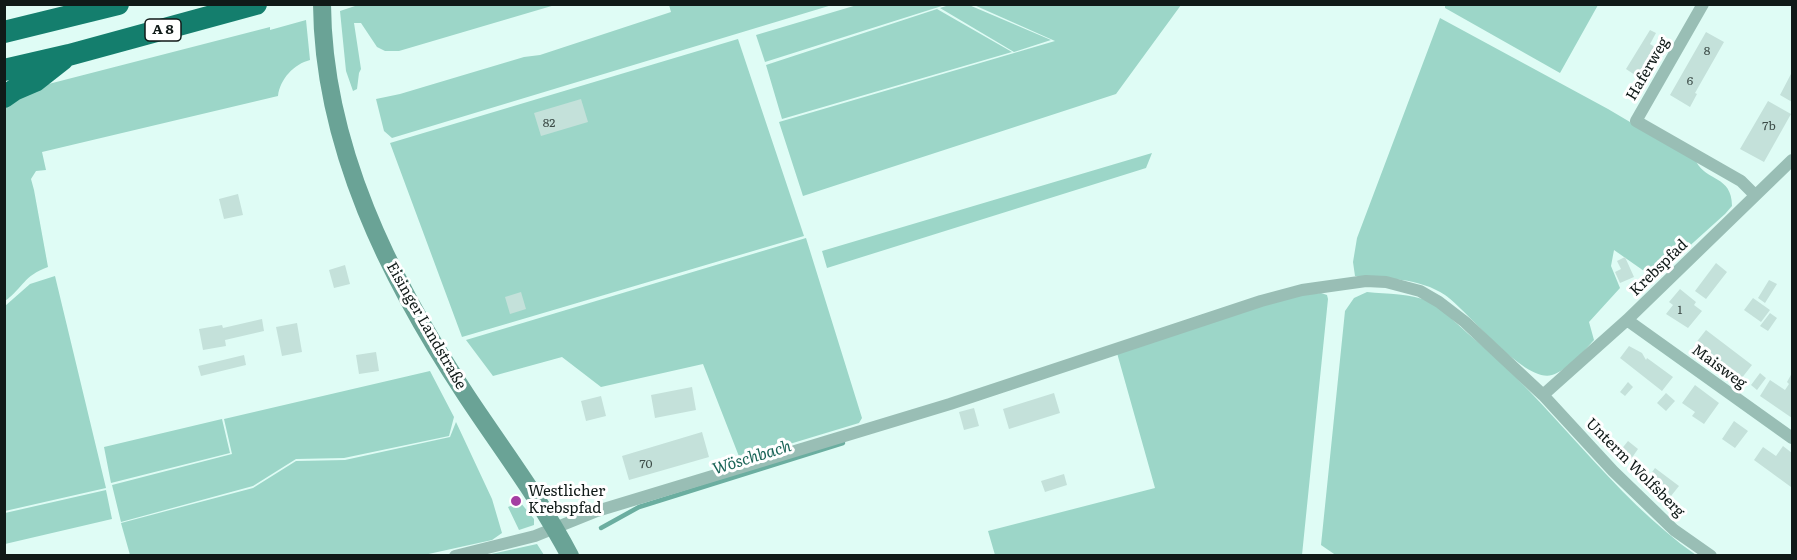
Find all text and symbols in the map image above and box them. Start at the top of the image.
road number: A 8 [145,19,181,41]
street label: Haferweg [1623,34,1673,104]
house number: 8 [1704,44,1710,58]
house number: 6 [1687,74,1693,88]
house number: 82 [543,116,555,130]
house number: 7b [1762,119,1776,133]
street label: Krebspfad [1626,236,1692,300]
street label: Eisinger Landstraße [382,259,470,393]
house number: 1 [1678,303,1682,317]
street label: Maisweg [1688,341,1750,393]
street label: Unterm Wolfsberg [1582,415,1688,521]
water label: Wöschbach [710,437,794,479]
house number: 70 [639,457,653,471]
place label: Westlicher Krebspfad [528,483,605,518]
marker: Westlicher Krebspfad [509,494,523,508]

